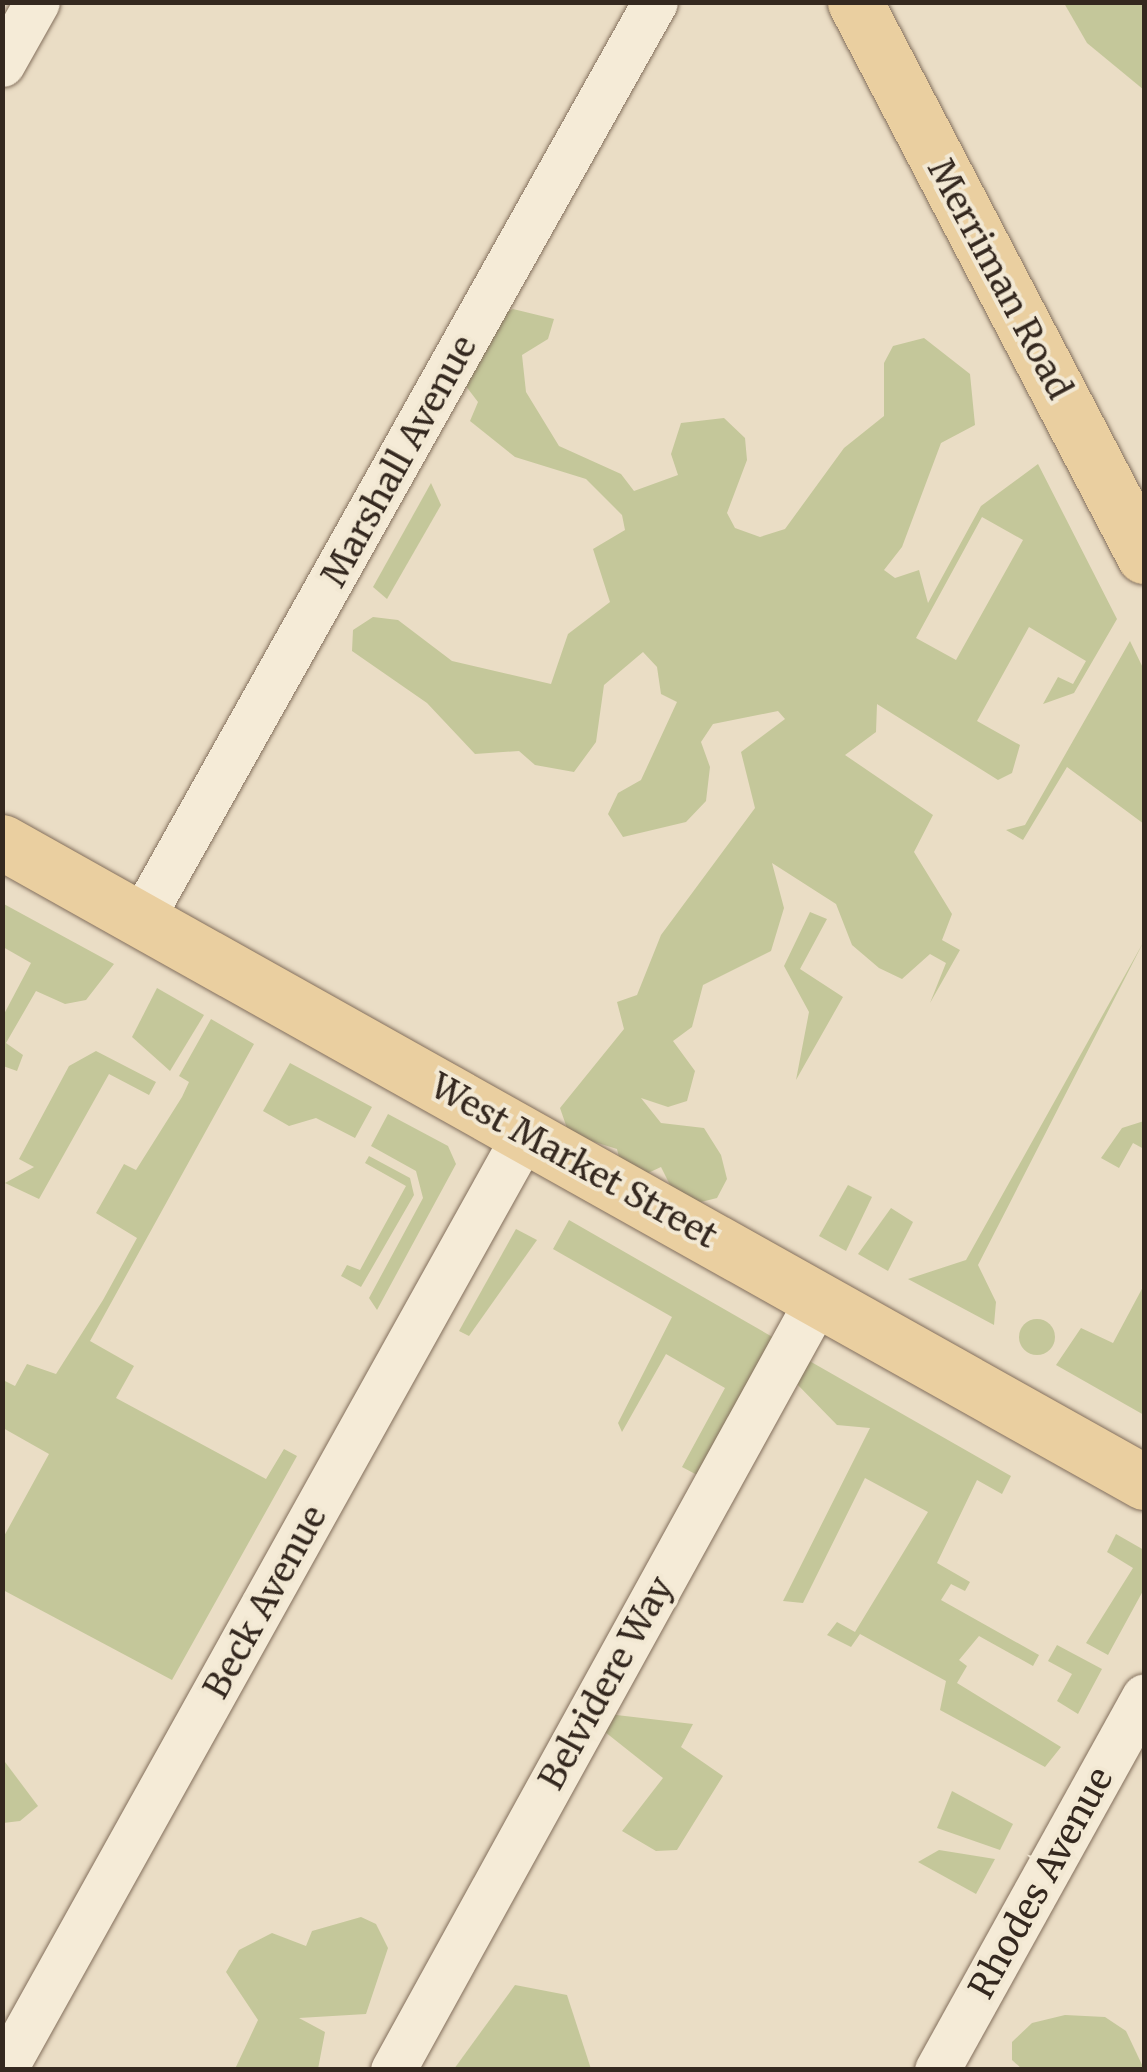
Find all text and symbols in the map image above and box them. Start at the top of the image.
street label: Merriman Road [919,152,1081,406]
street label: Marshall Avenue [313,328,485,594]
street label: West Market Street [423,1065,725,1257]
street label: Beck Avenue [195,1498,335,1706]
street label: Belvidere Way [530,1569,682,1797]
street label: Rhodes Avenue [960,1760,1122,2006]

